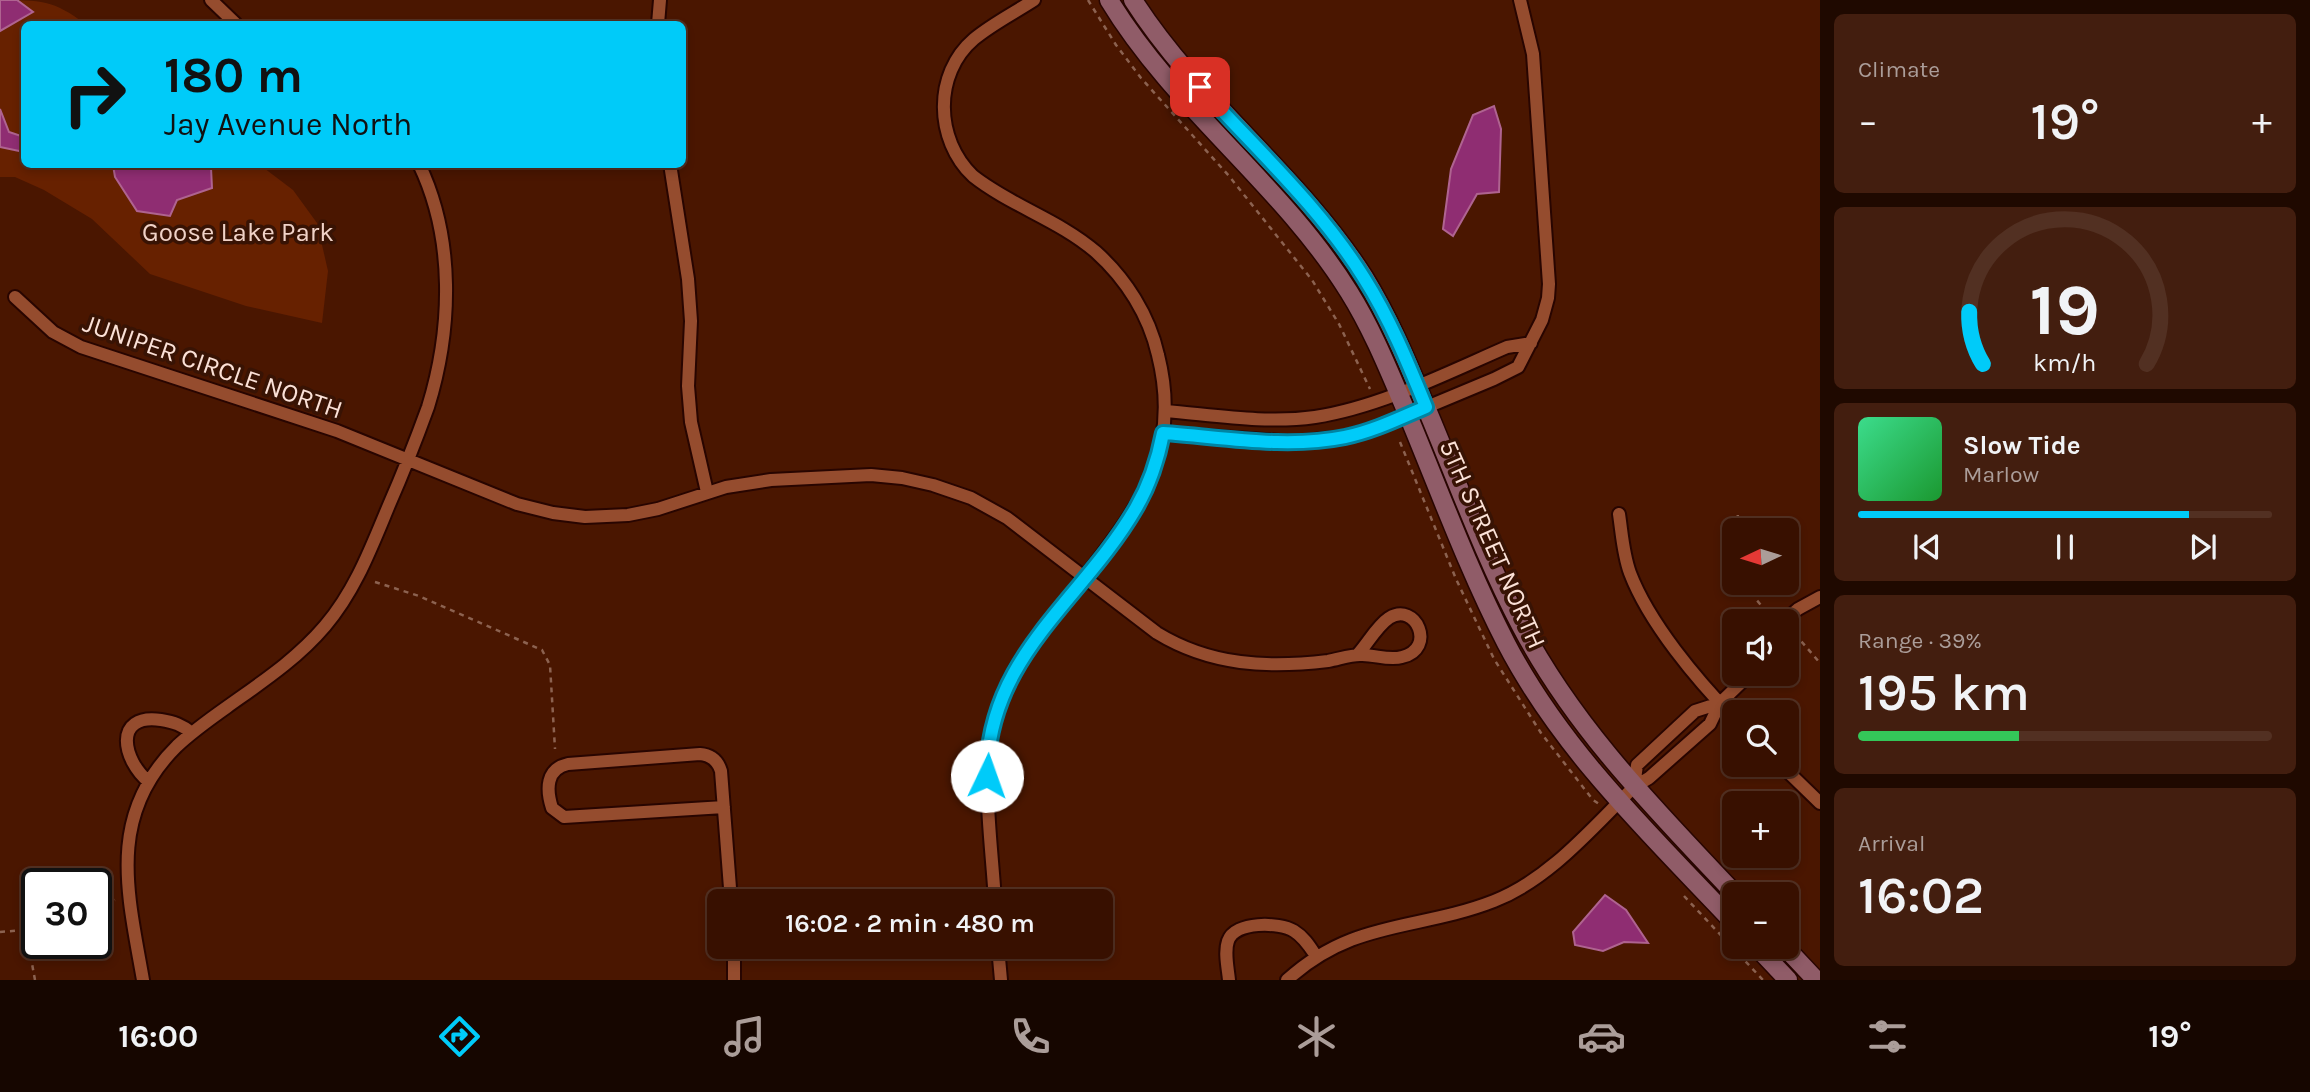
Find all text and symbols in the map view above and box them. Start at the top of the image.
text: 180 m [164,47,303,104]
icon: right [49,49,140,140]
text: Climate [1858,56,1940,83]
pin [1170,57,1230,117]
icon: arrive [1181,68,1219,106]
text: 19° [2031,91,2099,152]
text: − [1858,99,1878,144]
text: + [2252,99,2272,144]
text: Jay Avenue North [164,106,412,143]
park label: Goose Lake Park [142,217,334,248]
text: 19 [2030,267,2100,352]
street label: JUNIPER CIRCLE NORTH [79,307,347,425]
text: km/h [2033,347,2097,376]
text: Slow Tide [1963,430,2081,461]
street label: 5TH STREET NORTH [1433,435,1553,653]
text: Marlow [1963,461,2039,488]
north arrow [1722,518,1799,595]
map controls [1722,518,1799,959]
icon: previous [1908,528,1946,566]
icon: pause [2046,528,2084,566]
icon: next [2184,528,2222,566]
button: sound [1722,609,1799,686]
text: Range · 39% [1858,627,1982,654]
text: 195 km [1858,662,2030,723]
button: search [1722,700,1799,777]
position arrow [950,739,1024,813]
button: + [1722,791,1799,868]
text: Arrival [1858,830,1925,857]
text: 16:02 [1858,865,1984,926]
speed limit sign: 30 [21,868,112,959]
button: − [1722,882,1799,959]
text: 16:02 · 2 min · 480 m [785,908,1035,939]
icon: directions [435,1012,484,1061]
icon: music [720,1012,769,1061]
icon: phone [1006,1012,1055,1061]
icon: climate [1292,1012,1341,1061]
icon: car [1577,1012,1626,1061]
icon: filters [1863,1012,1912,1061]
text: 16:00 [118,1018,198,1055]
text: 19° [2148,1018,2192,1055]

